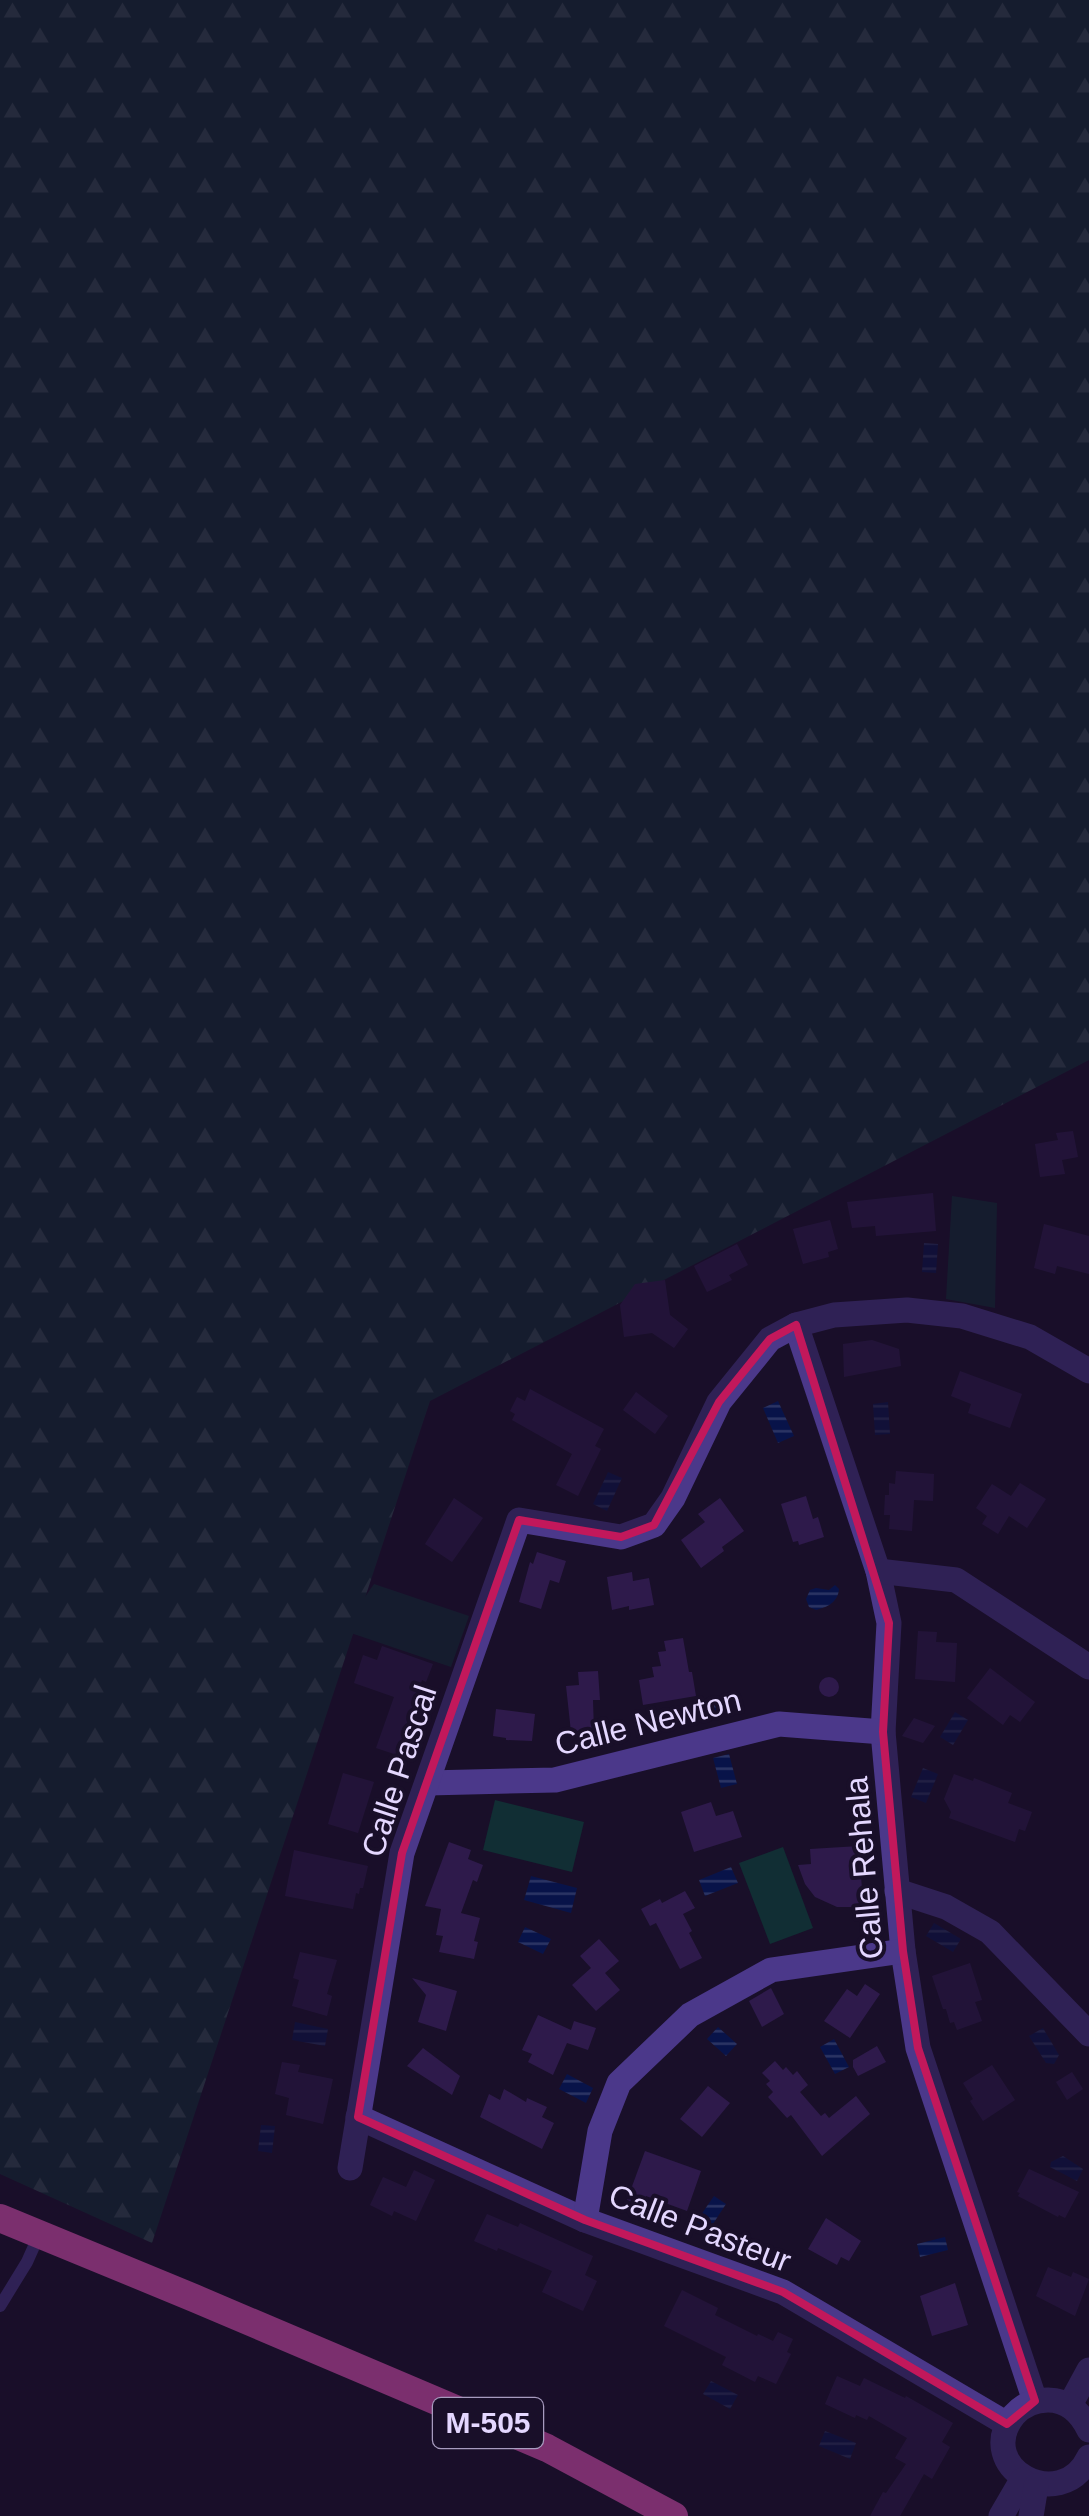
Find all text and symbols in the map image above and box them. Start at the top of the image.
street label: Calle Pascal [354,1681,444,1861]
street label: Calle Newton [551,1682,745,1762]
street label: Calle Rehala [838,1775,890,1961]
street label: Calle Pasteur [604,2177,796,2279]
road number: M-505 [433,2398,543,2448]

